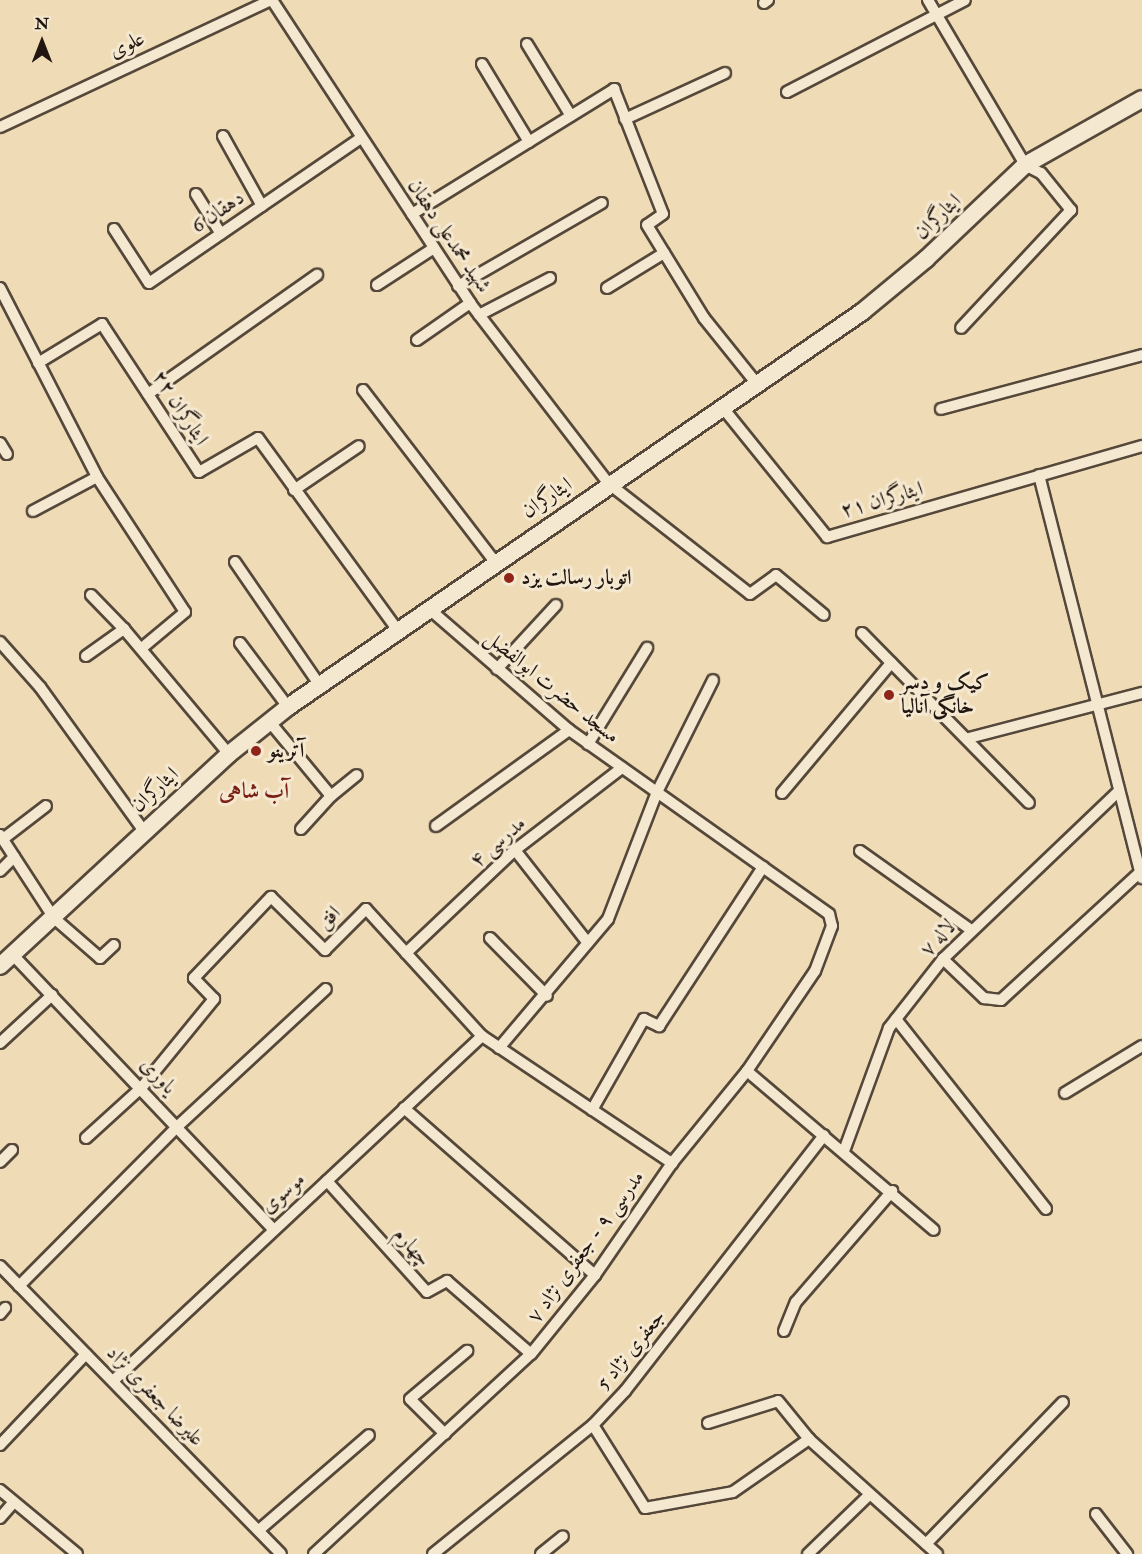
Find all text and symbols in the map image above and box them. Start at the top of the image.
north arrow [12,12,72,72]
text: N [35,14,49,34]
street label: علوی [105,26,149,64]
street label: شهید محمدعلی دهقان [402,174,496,298]
street label: دهقان 6 [187,185,249,239]
street label: ایثارگران [909,189,967,245]
street label: ایثارگران ۲۲ [146,366,214,450]
street label: ایثارگران [517,472,577,524]
street label: ایثارگران ۲۱ [838,476,926,524]
place label: اتوبار رسالت یزد [521,565,631,591]
marker: اتوبار رسالت یزد [502,571,516,585]
street label: مسجد حضرت ابوالفضل [479,625,625,749]
place label: کیک و دسر خانگی آنالیا [901,670,989,720]
marker: کیک و دسر خانگی آنالیا [882,688,896,702]
place label: آترینو [268,738,304,764]
marker: آترینو [249,744,263,758]
street label: ایثارگران [126,762,184,818]
district label: آب شاهی [219,779,289,805]
street label: مدرسی ۴ [465,811,531,873]
street label: افق [312,901,346,935]
street label: لاله ۷ [915,914,961,962]
street label: یاوری [134,1052,182,1100]
street label: مدرسی ۹ - جعفری نژاد ۷ [522,1166,650,1328]
street label: موسوی [256,1167,310,1219]
street label: چهارم [388,1222,436,1272]
street label: جعفری نژاد 5 [591,1305,671,1395]
street label: علیرضا جعفری نژاد [101,1340,209,1452]

